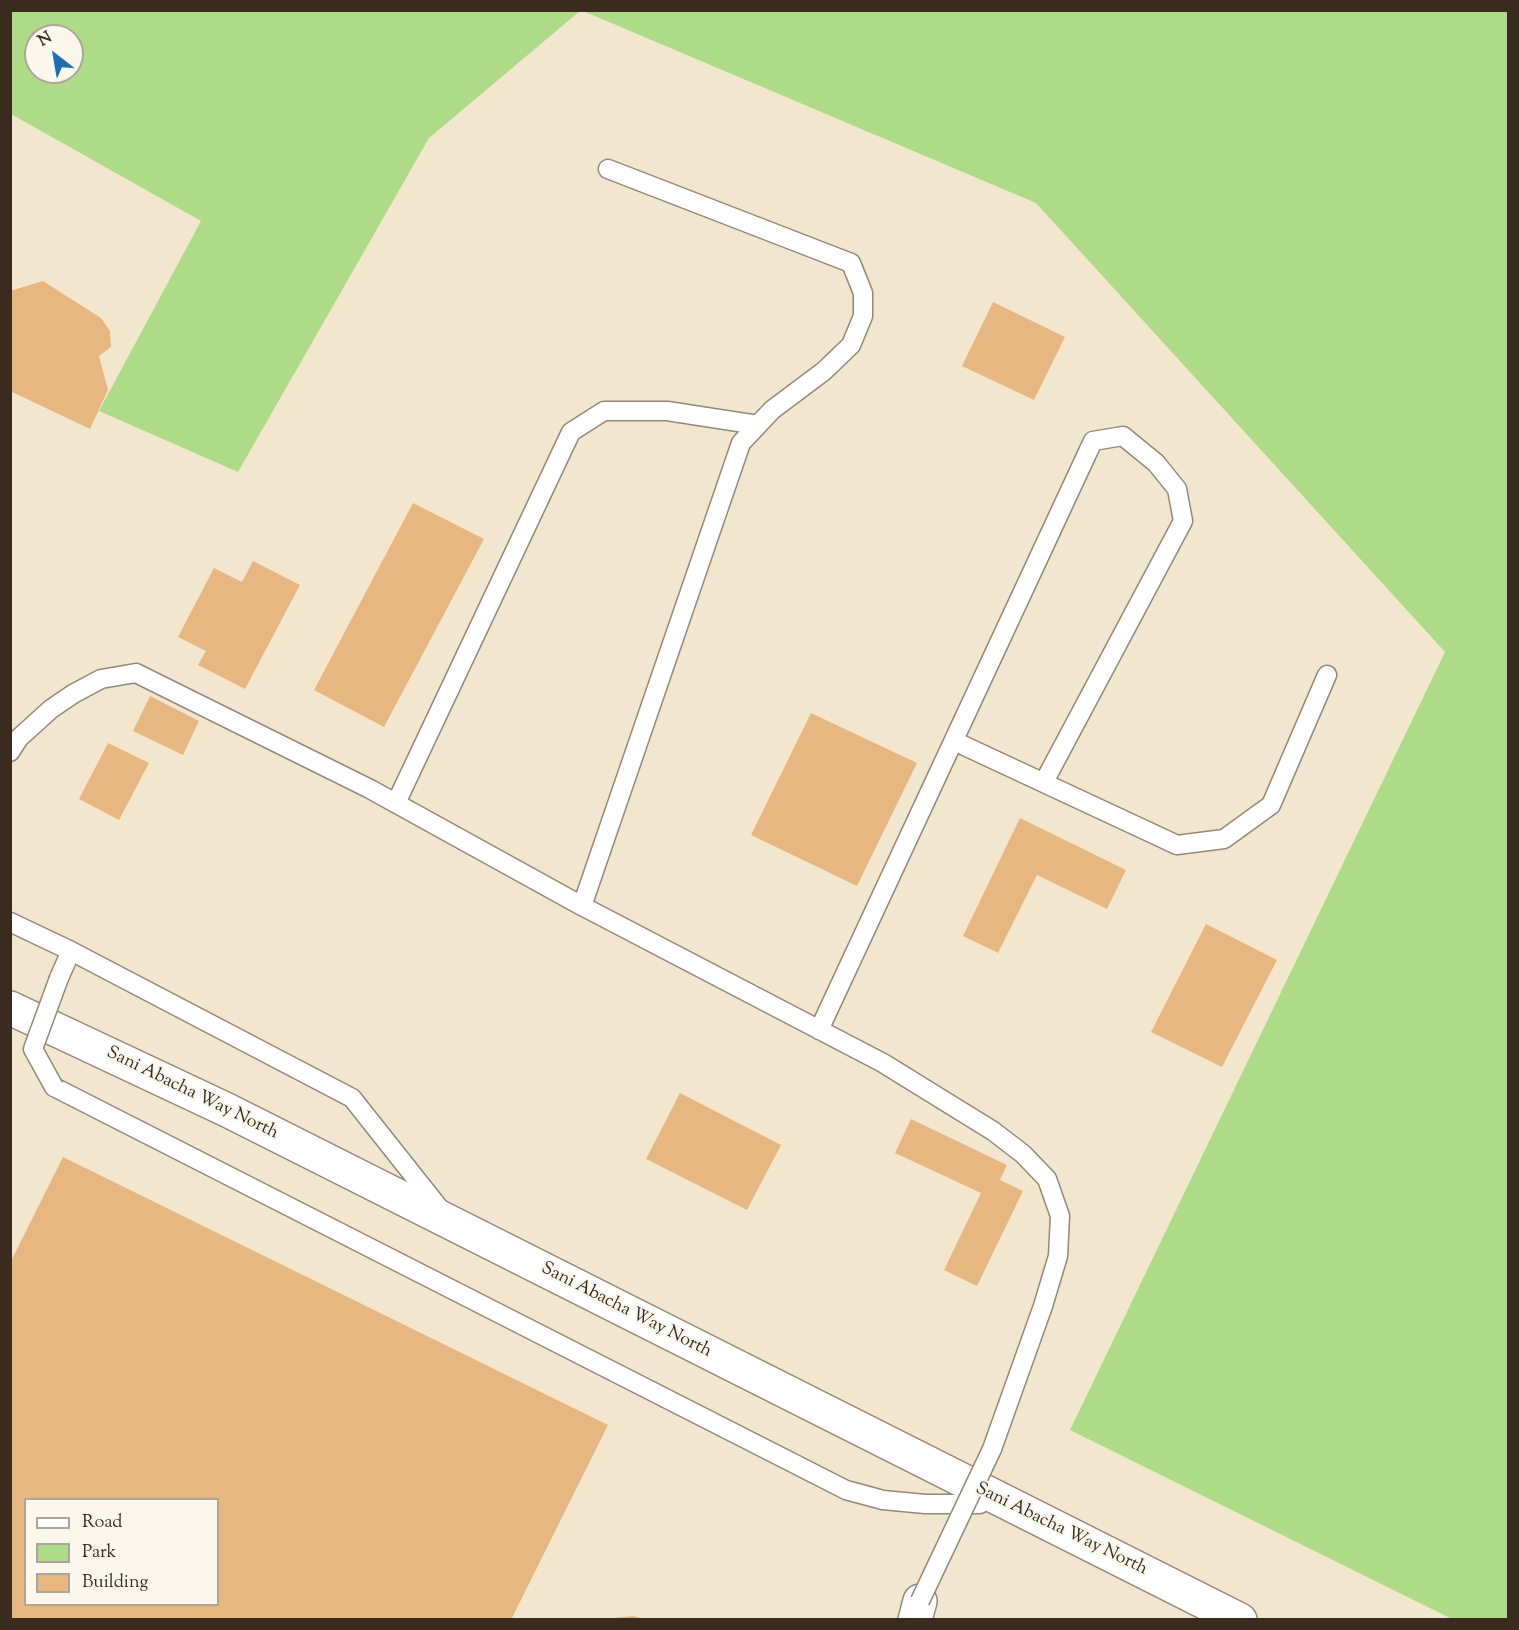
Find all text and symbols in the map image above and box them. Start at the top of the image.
north arrow [24,24,84,84]
text: N [34,27,57,53]
street label: Sani Abacha Way North [102,1043,282,1145]
street label: Sani Abacha Way North [537,1258,715,1364]
street label: Sani Abacha Way North [971,1479,1151,1581]
legend [24,1498,219,1606]
text: Road [82,1510,122,1536]
text: Park [82,1540,116,1566]
text: Building [82,1570,148,1596]

